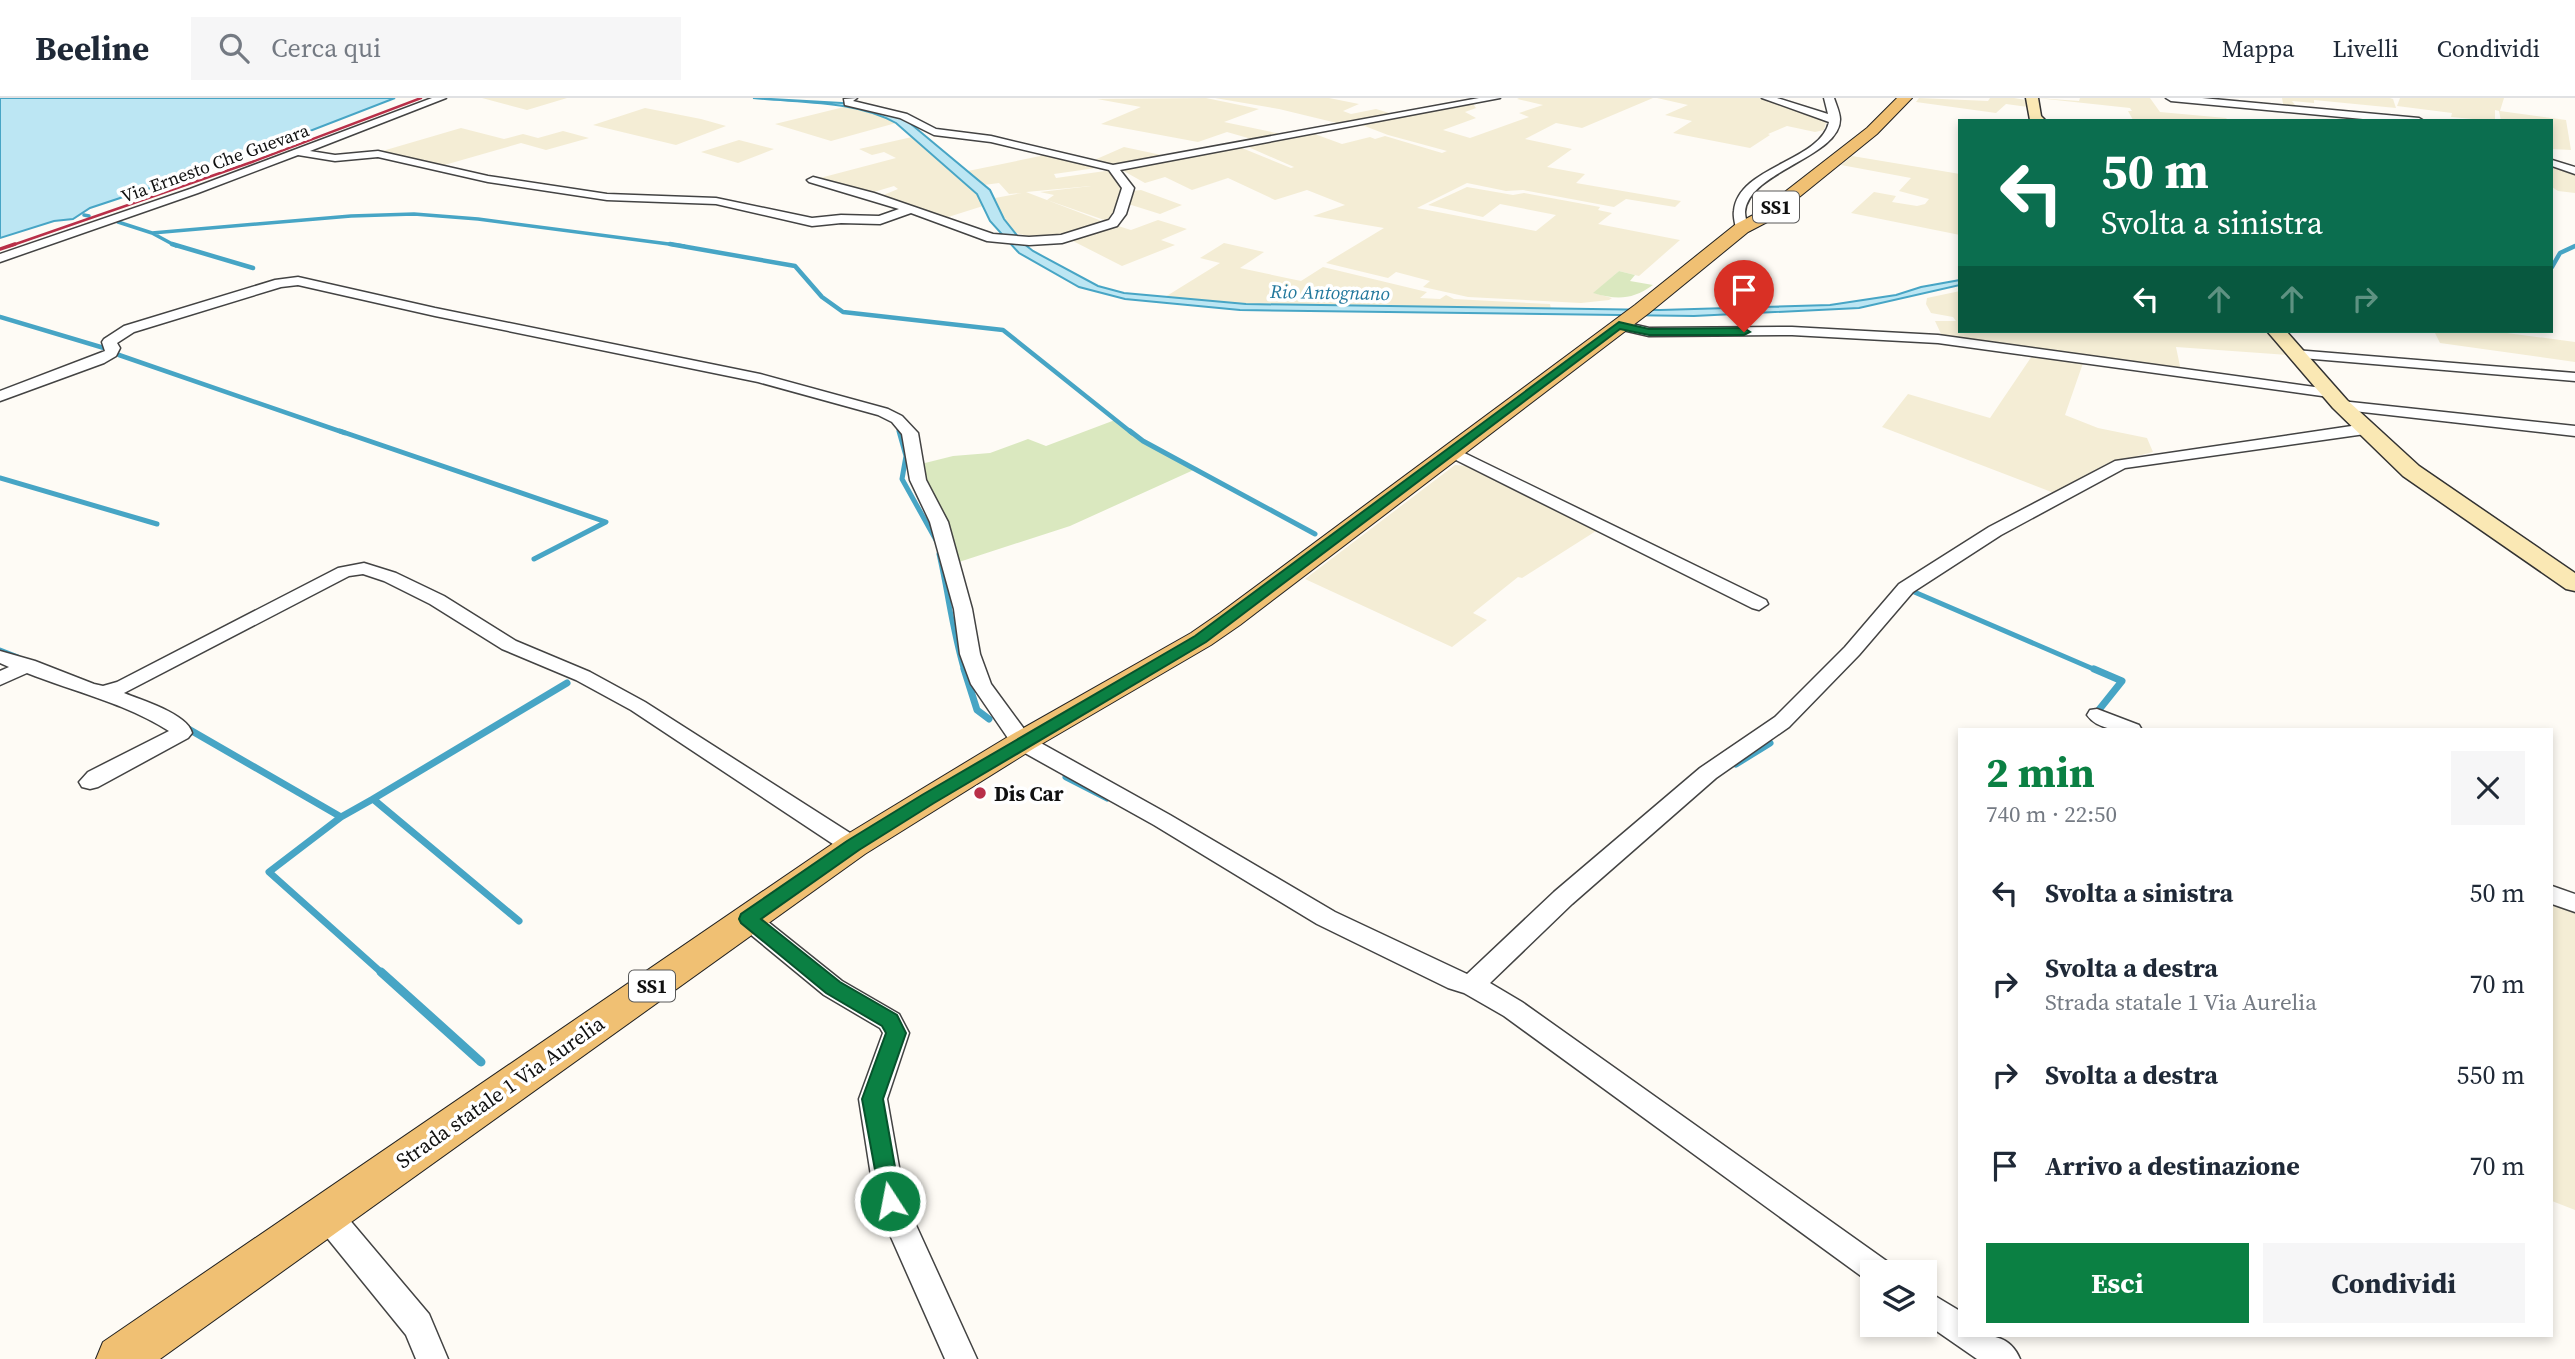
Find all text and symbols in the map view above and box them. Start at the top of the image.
search box [191,17,681,80]
text: Beeline [35,26,149,71]
icon: search [215,29,253,67]
text: Cerca qui [271,30,381,66]
text: Mappa [2222,32,2295,65]
text: Livelli [2333,32,2399,65]
text: Condividi [2437,32,2540,65]
street label: Via Ernesto Che Guevara [118,117,313,209]
text: 50 m [2101,137,2209,204]
icon: left [1986,147,2077,238]
road number: SS1 [1753,192,1799,222]
text: Svolta a sinistra [2101,201,2323,245]
pin [1714,260,1774,332]
icon: arrive [1725,271,1763,309]
water label: Rio Antognano [1269,278,1390,306]
icon: left [2127,280,2165,318]
icon: ahead [2200,280,2238,318]
icon: ahead [2273,280,2311,318]
icon: right [2346,280,2384,318]
text: 2 min [1986,743,2095,801]
button: close [2451,751,2525,825]
place label: Dis Car [994,779,1064,808]
marker: Dis Car [972,785,988,801]
text: 740 m · 22:50 [1986,798,2117,830]
icon: left [1986,874,2024,912]
text: Svolta a sinistra [2045,875,2233,911]
text: 50 m [2470,875,2525,911]
text: Svolta a destra [2045,950,2218,986]
icon: right [1986,965,2024,1003]
text: 70 m [2470,966,2525,1002]
road number: SS1 [629,971,675,1002]
text: Strada statale 1 Via Aurelia [2045,986,2317,1018]
street label: Strada statale 1 Via Aurelia [390,1009,610,1175]
icon: right [1986,1056,2024,1094]
text: Svolta a destra [2045,1057,2218,1093]
text: 550 m [2457,1057,2525,1093]
icon: arrive [1986,1147,2024,1185]
text: Arrivo a destinazione [2045,1148,2300,1184]
text: 70 m [2470,1148,2525,1184]
position arrow [853,1164,927,1238]
button: Esci [1986,1243,2249,1323]
button: Condividi [2263,1243,2525,1323]
map controls [1860,1260,1937,1337]
button: layers [1860,1260,1937,1337]

